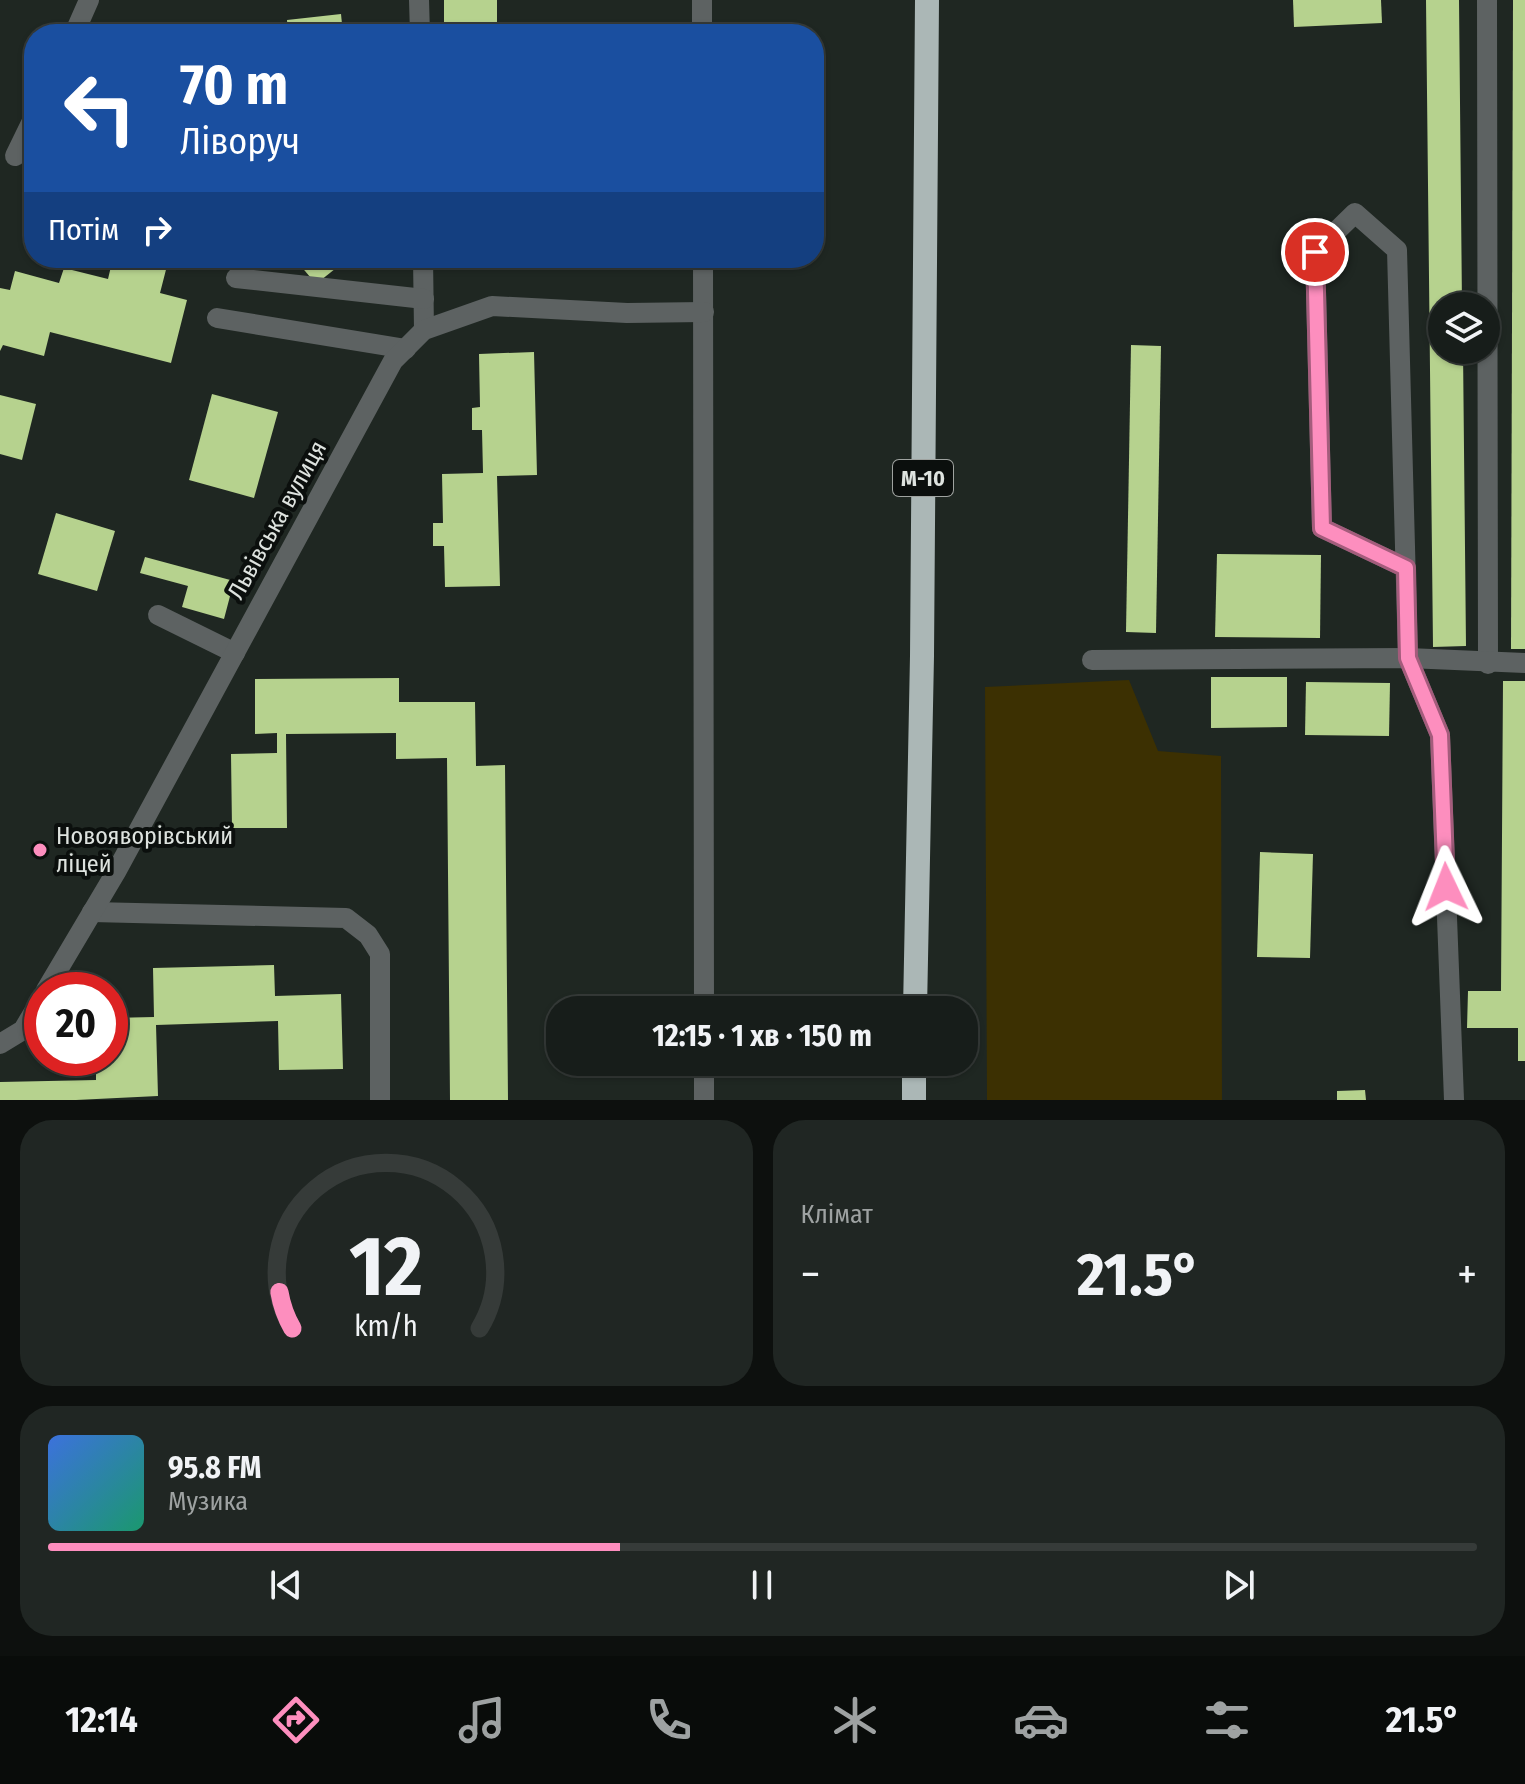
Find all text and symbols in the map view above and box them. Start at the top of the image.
text: 70 m [180,52,288,119]
icon: left [48,56,152,160]
text: Ліворуч [180,120,300,164]
icon: right [135,208,179,252]
text: Потім [48,212,119,248]
pin [1281,218,1349,286]
icon: arrive [1293,230,1337,274]
map controls [1428,292,1500,364]
button: layers [1428,292,1500,364]
street label: Львівська вулиця [222,436,332,604]
road number: М-10 [893,460,953,496]
place label: Новояворівський ліцей [56,822,233,878]
marker: Новояворівський ліцей [31,841,49,859]
position arrow [1404,845,1488,929]
speed limit sign: 20 [24,972,128,1076]
text: 12:15 · 1 хв · 150 m [652,1018,872,1054]
text: Клімат [801,1199,873,1230]
text: 12 [349,1217,423,1317]
text: 21.5° [1077,1239,1200,1311]
text: − [801,1248,820,1301]
text: + [1457,1248,1477,1301]
text: km/h [354,1309,418,1344]
text: 95.8 FM [168,1450,261,1486]
text: Музика [168,1486,248,1517]
icon: previous [264,1563,308,1607]
icon: pause [740,1563,784,1607]
icon: next [1217,1563,1261,1607]
icon: directions [268,1692,324,1748]
icon: music [454,1692,510,1748]
icon: phone [641,1692,697,1748]
icon: climate [827,1692,883,1748]
icon: car [1013,1692,1069,1748]
icon: filters [1199,1692,1255,1748]
text: 12:14 [65,1698,138,1742]
text: 21.5° [1386,1698,1460,1742]

